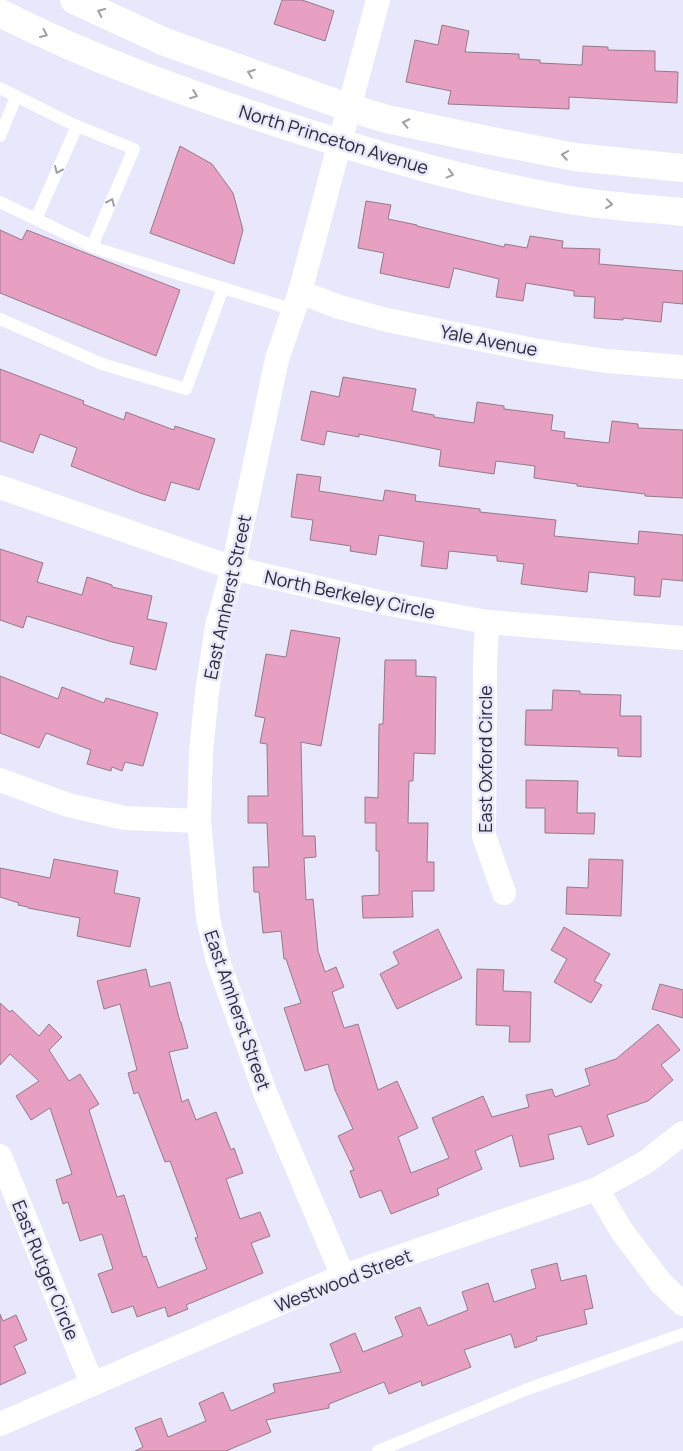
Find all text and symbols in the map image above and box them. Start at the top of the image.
one-way arrow [97,8,106,19]
one-way arrow [39,28,48,39]
one-way arrow [247,69,256,79]
one-way arrow [189,89,198,99]
street label: North Princeton Avenue [236,99,432,179]
one-way arrow [401,118,410,129]
one-way arrow [561,150,569,161]
one-way arrow [53,165,64,174]
one-way arrow [445,168,454,179]
one-way arrow [105,198,116,207]
one-way arrow [606,198,614,209]
street label: Yale Avenue [438,319,540,361]
street label: East Amherst Street [198,513,256,681]
street label: North Berkeley Circle [263,564,437,624]
street label: East Oxford Circle [473,685,497,833]
street label: East Amherst Street [199,927,277,1093]
street label: East Rutger Circle [7,1197,85,1343]
street label: Westwood Street [271,1243,415,1317]

